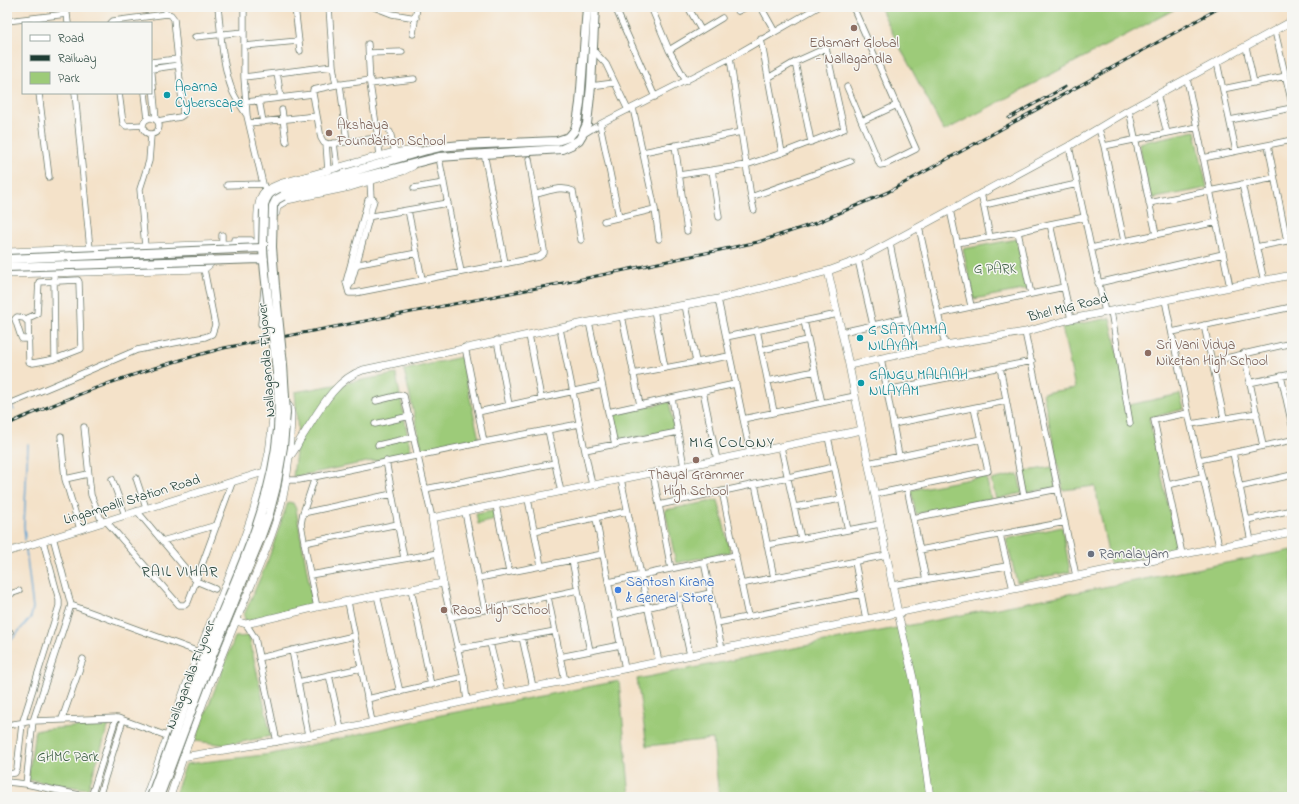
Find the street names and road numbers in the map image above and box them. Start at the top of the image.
street label: Bhel MIG Road [1025,288,1110,328]
street label: Nallagandla Flyover [252,301,282,418]
street label: Lingampalli Station Road [61,469,203,532]
street label: Nallagandla Flyover [161,617,223,733]

